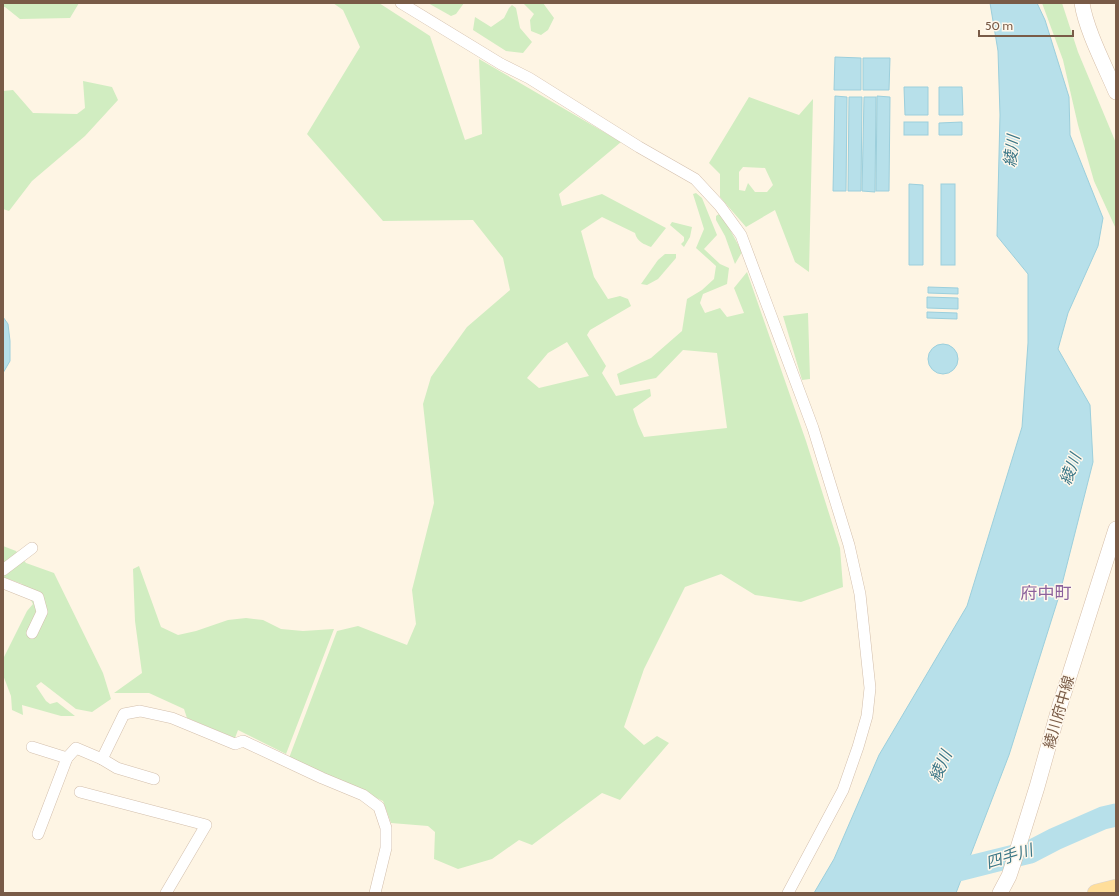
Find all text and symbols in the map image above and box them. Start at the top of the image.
scale bar [979,12,1073,38]
text: 50 m [985,18,1013,33]
water label: 綾川 [1000,132,1023,168]
water label: 綾川 [1056,449,1086,488]
district label: 府中町 [1021,583,1072,603]
street label: 綾川府中線 [1040,673,1078,751]
water label: 綾川 [925,746,956,785]
water label: 四手川 [983,840,1037,873]

